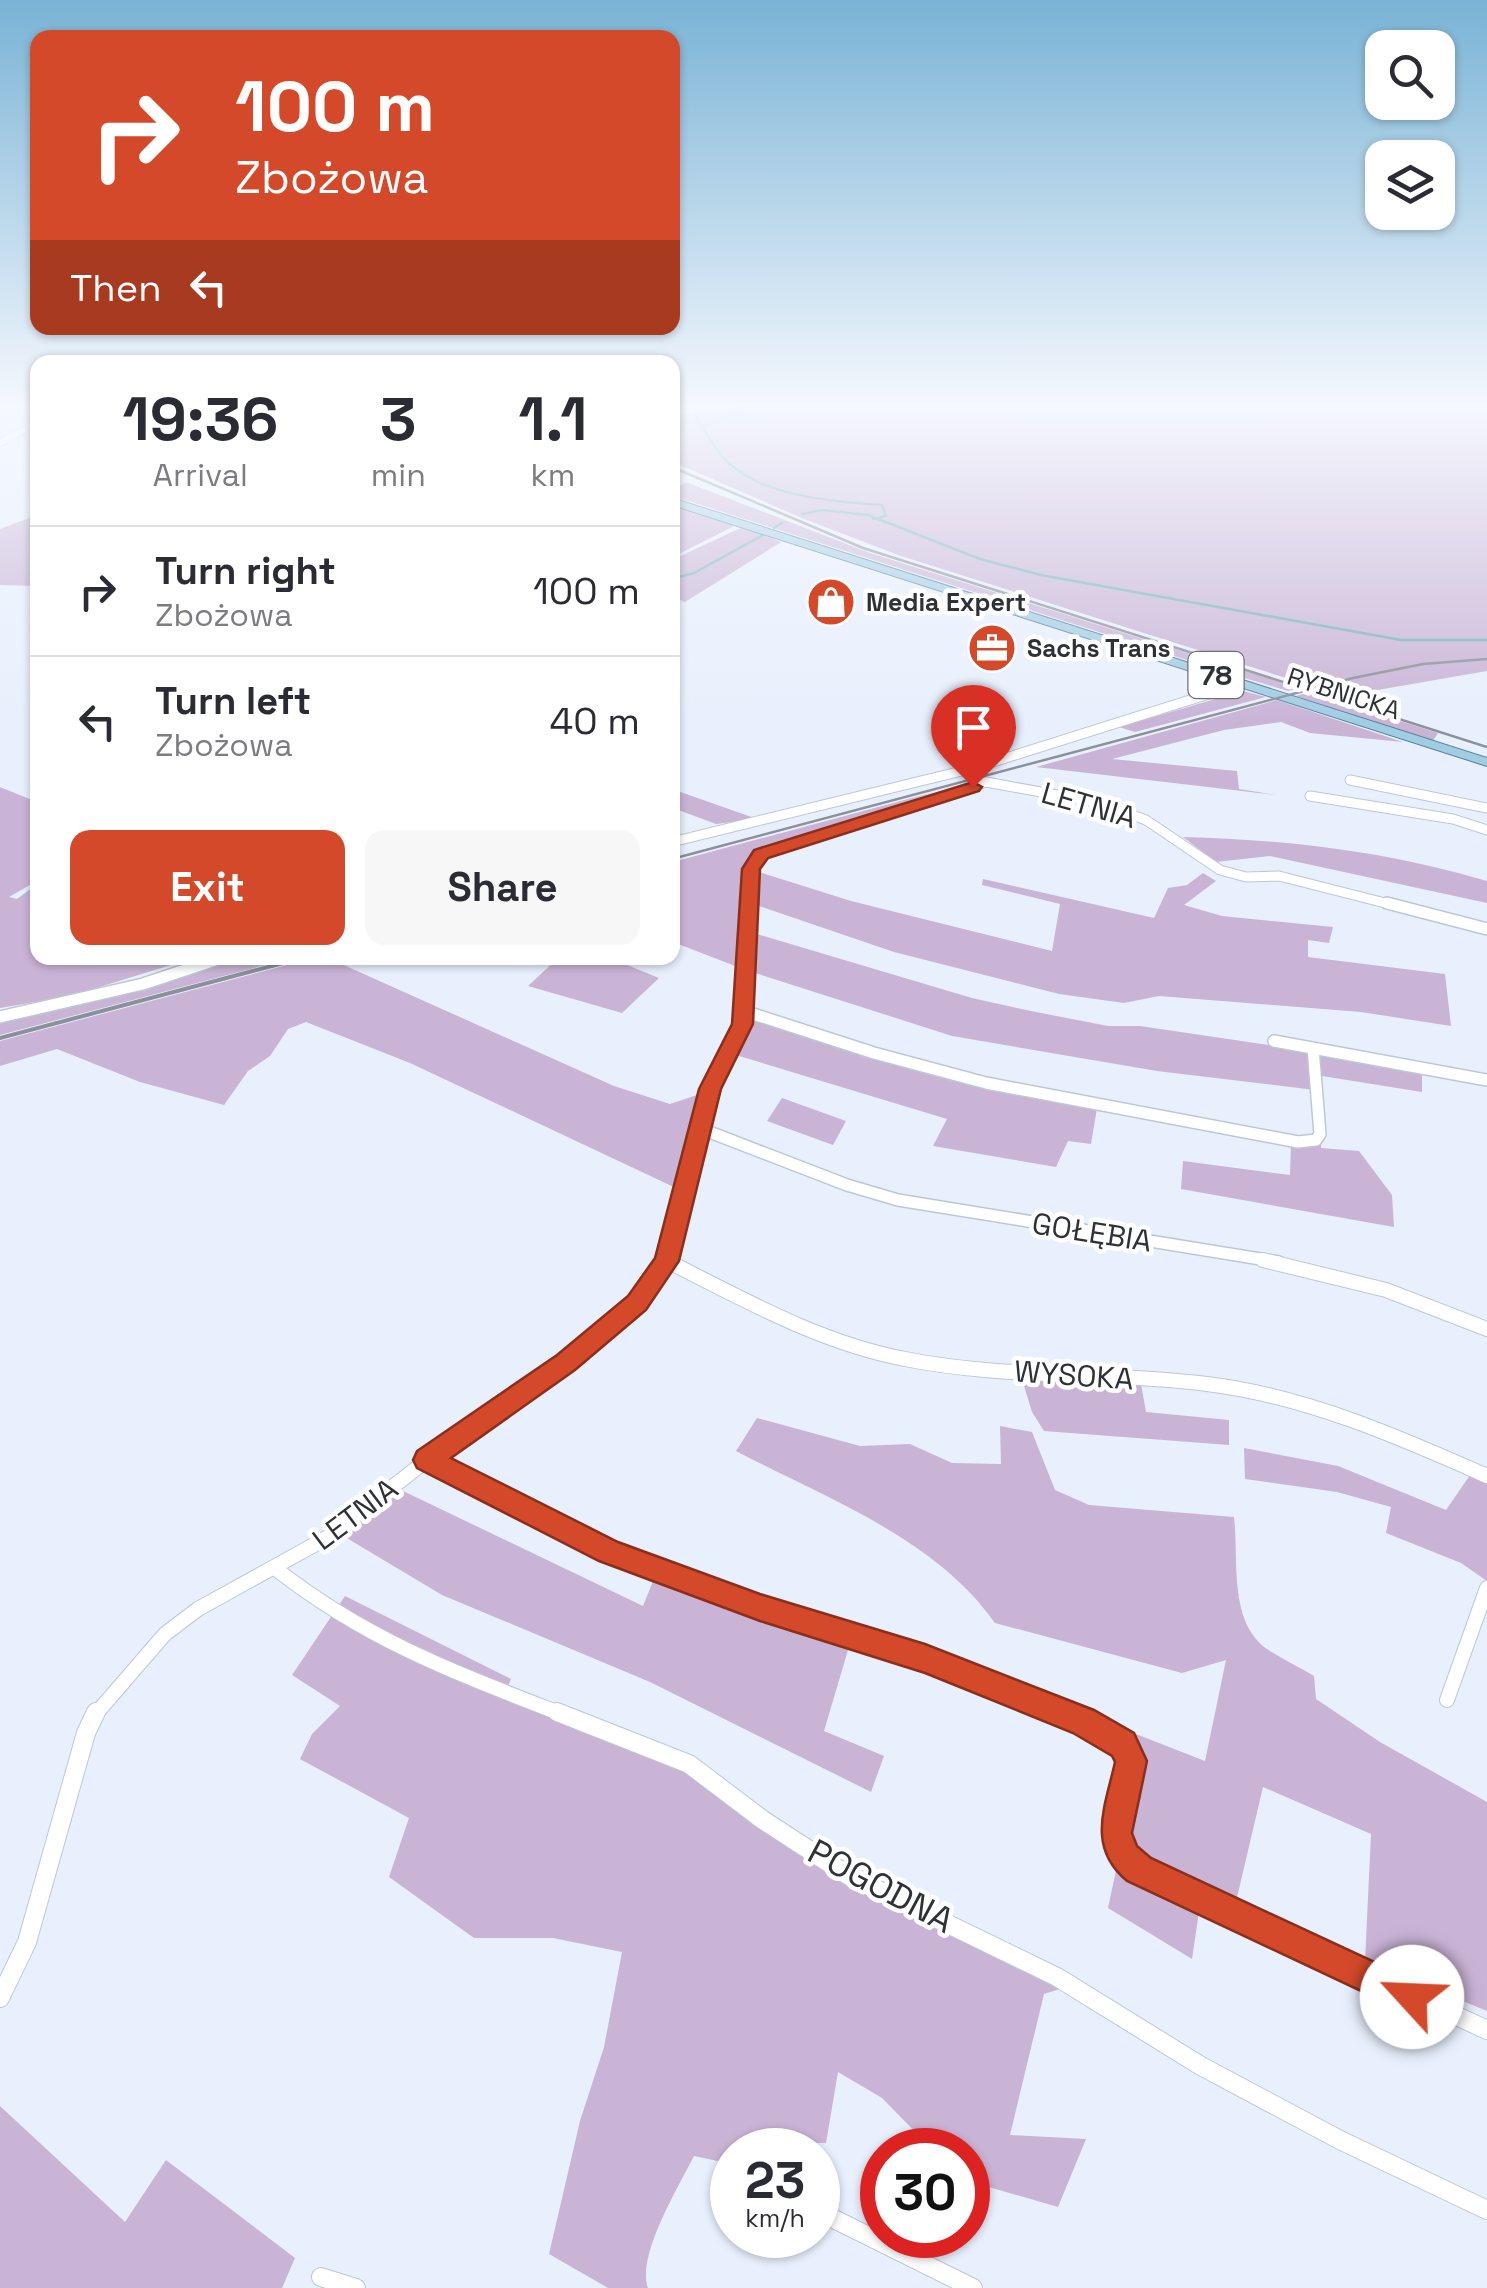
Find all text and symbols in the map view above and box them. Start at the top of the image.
map controls [1365,30,1455,230]
button: search [1365,30,1455,120]
text: 100 m [235,62,435,151]
icon: right [70,70,200,200]
button: layers [1365,140,1455,230]
text: Zbożowa [235,149,428,206]
icon: left [181,260,236,315]
text: Then [70,264,161,312]
text: 19:36 [123,381,278,458]
text: 3 [380,381,417,458]
text: 1.1 [518,381,587,458]
text: Arrival [153,455,248,495]
text: min [371,455,426,495]
text: km [531,455,575,495]
text: Turn right [155,547,336,595]
icon: right [70,564,125,619]
text: 100 m [533,567,640,615]
shop icon: Media Expert [805,576,857,628]
place label: Media Expert [866,586,1026,618]
text: Zbożowa [155,595,293,635]
office icon: Sachs Trans [966,622,1018,674]
place label: Sachs Trans [1027,632,1171,664]
road number: 78 [1188,652,1244,698]
street label: RYBNICKA [1283,660,1405,726]
text: Turn left [155,677,311,725]
pin [931,685,1016,788]
icon: left [70,694,125,749]
text: 40 m [549,697,640,745]
icon: arrive [946,700,1001,755]
text: Zbożowa [155,725,293,765]
street label: LETNIA [1037,773,1141,837]
button: Exit [70,830,345,945]
button: Share [365,830,640,945]
street label: GOŁĘBIA [1029,1203,1155,1261]
street label: WYSOKA [1013,1351,1135,1399]
street label: LETNIA [305,1469,406,1559]
street label: POGODNA [801,1829,961,1943]
position arrow [1360,1945,1464,2049]
speed limit sign: 30 [860,2128,990,2258]
text: 23 [745,2149,805,2213]
text: km/h [745,2202,805,2234]

